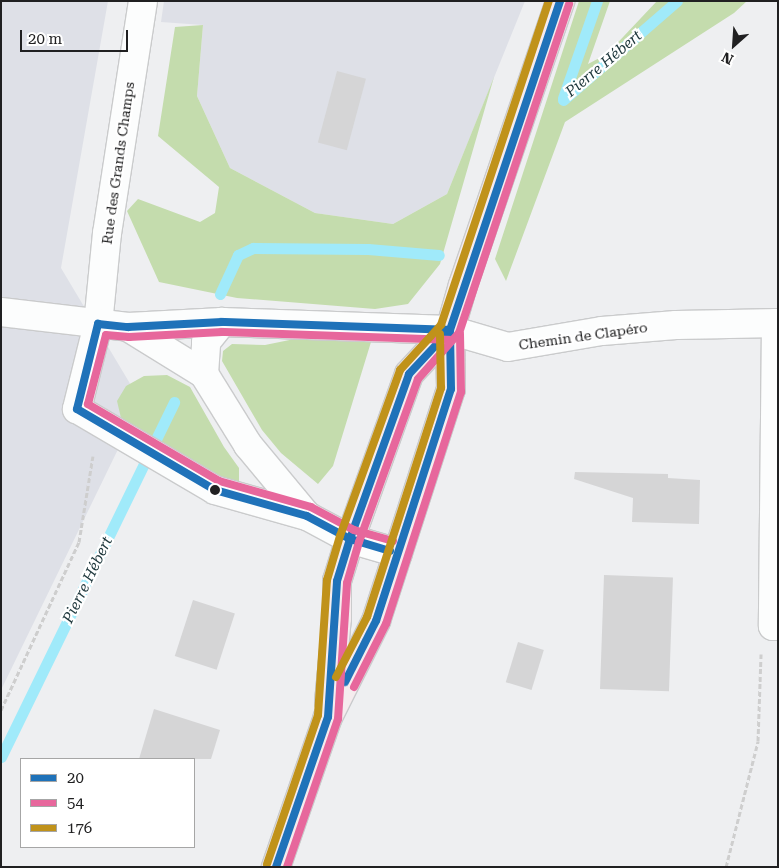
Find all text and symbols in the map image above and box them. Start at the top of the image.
scale bar [22,20,130,52]
north arrow [709,20,759,70]
water label: Pierre Hébert [562,27,646,101]
text: 20 m [28,30,62,48]
text: N [719,49,736,68]
street label: Rue des Grands Champs [98,81,138,245]
street label: Chemin de Clapéro [518,319,648,353]
unlabelled marker [210,485,220,495]
water label: Pierre Hébert [59,534,117,626]
legend [20,758,195,848]
text: 20 [67,769,84,787]
text: 54 [67,794,84,812]
text: 176 [67,819,92,837]

